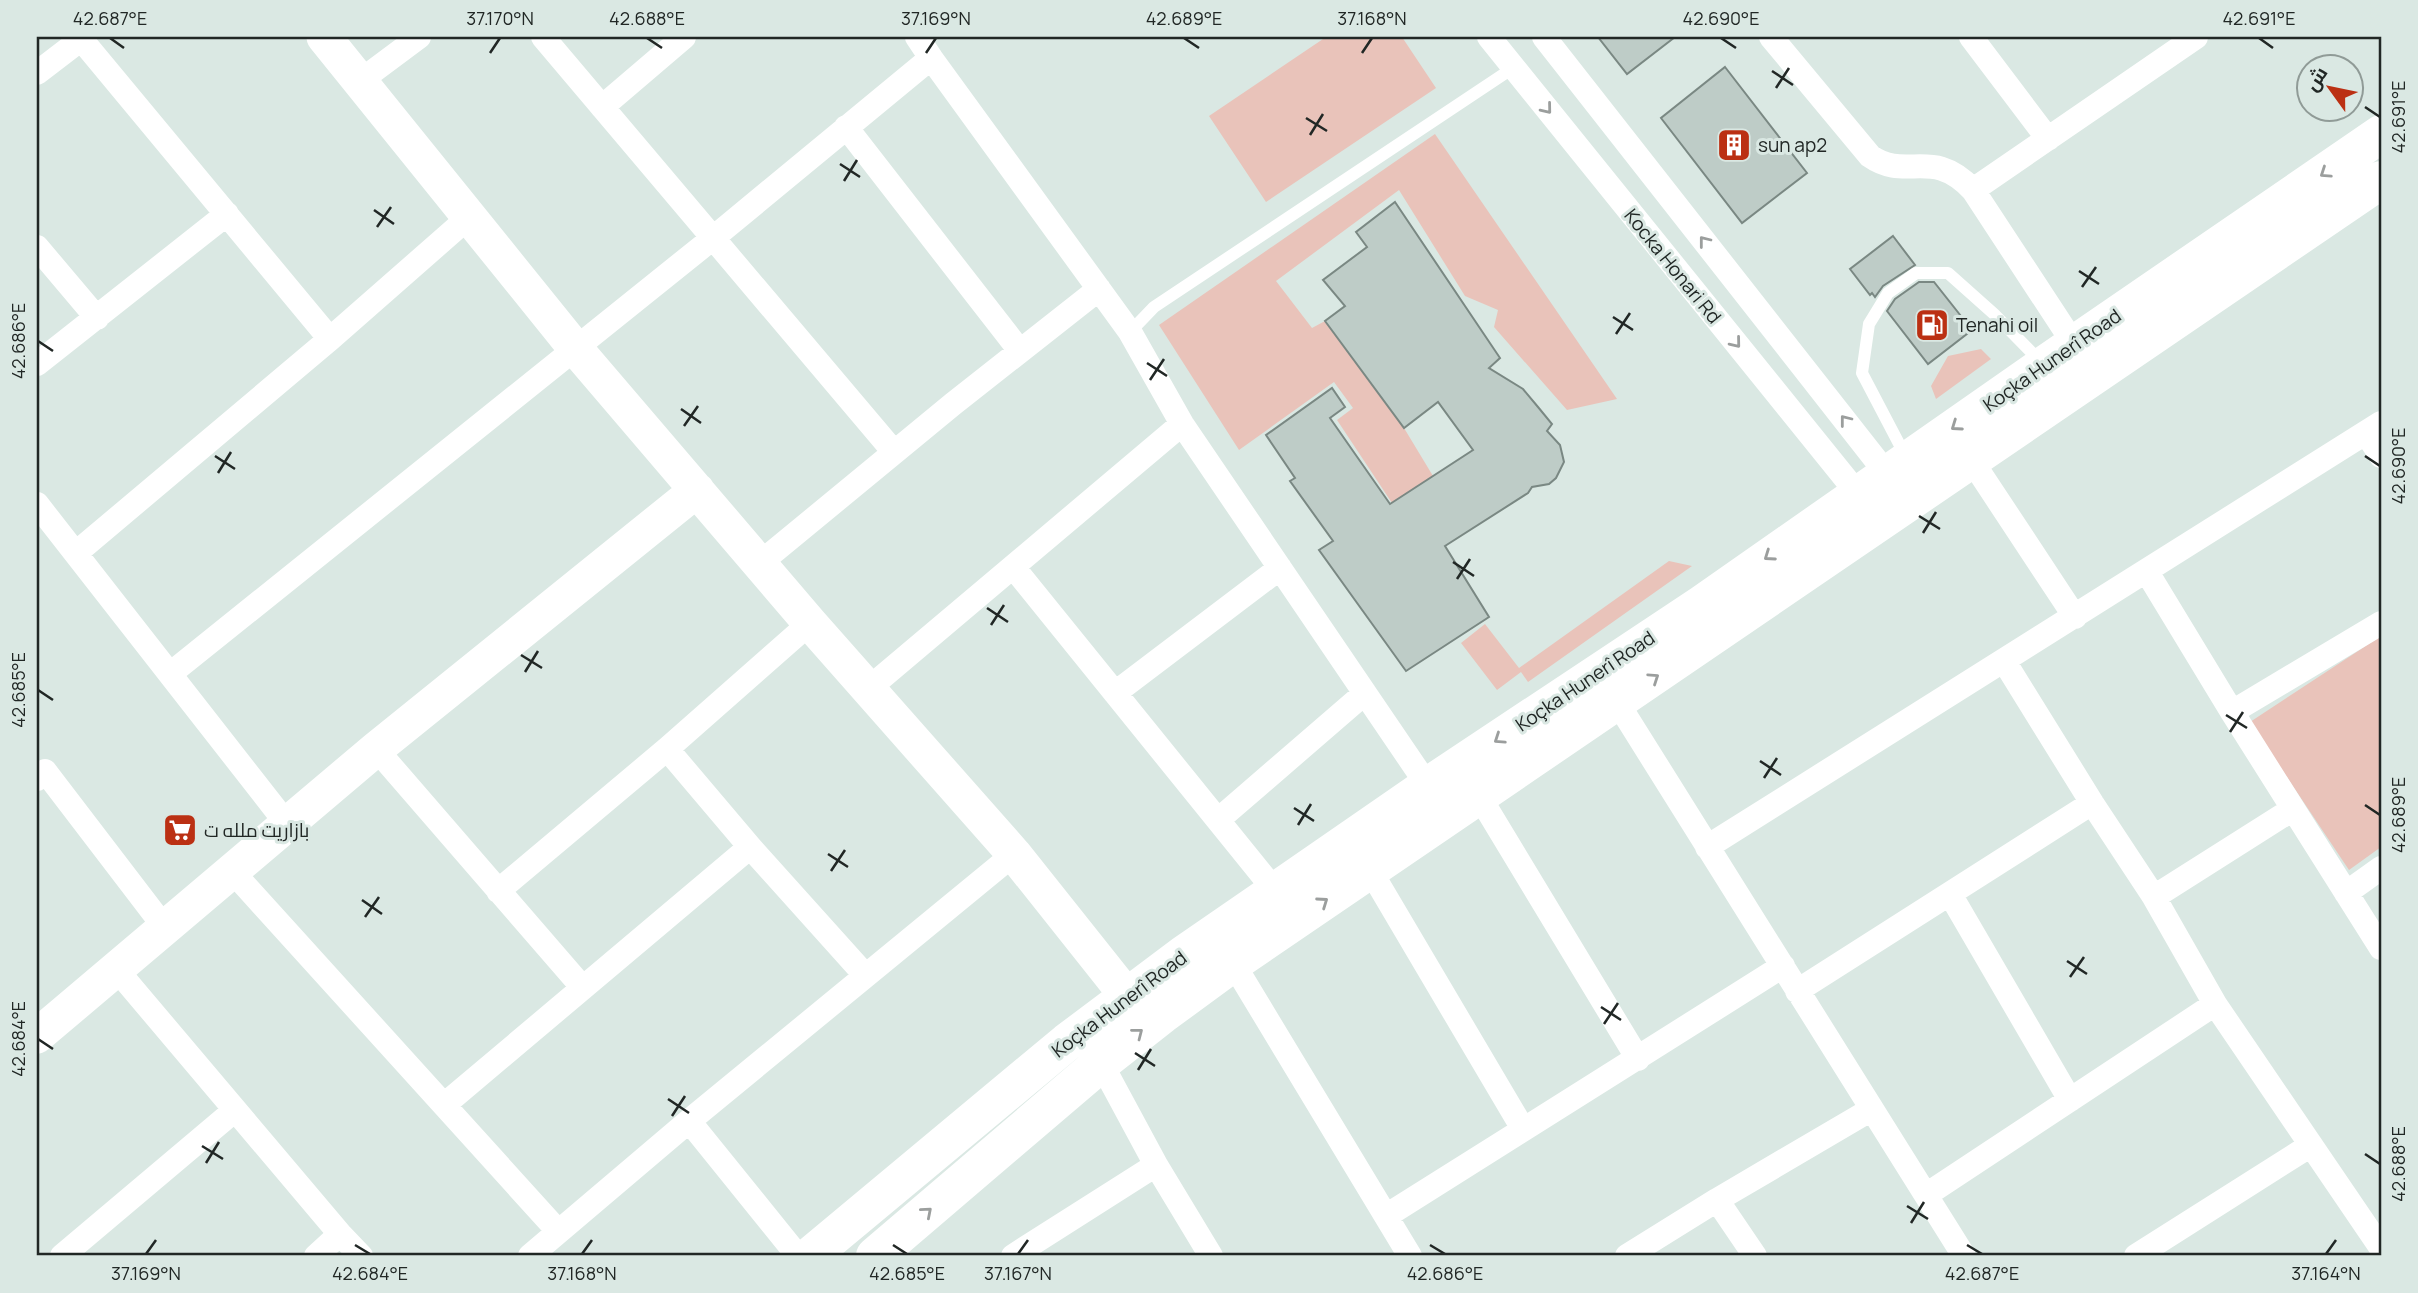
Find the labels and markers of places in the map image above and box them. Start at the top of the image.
building icon: sun ap2 [1715,126,1753,164]
place label: sun ap2 [1758,132,1827,158]
fuel station icon: Tenahi oil [1913,306,1951,344]
place label: Tenahi oil [1956,312,2038,338]
supermarket icon: بازاريت ملله ت [161,811,199,849]
place label: بازاريت ملله ت [204,817,309,843]

